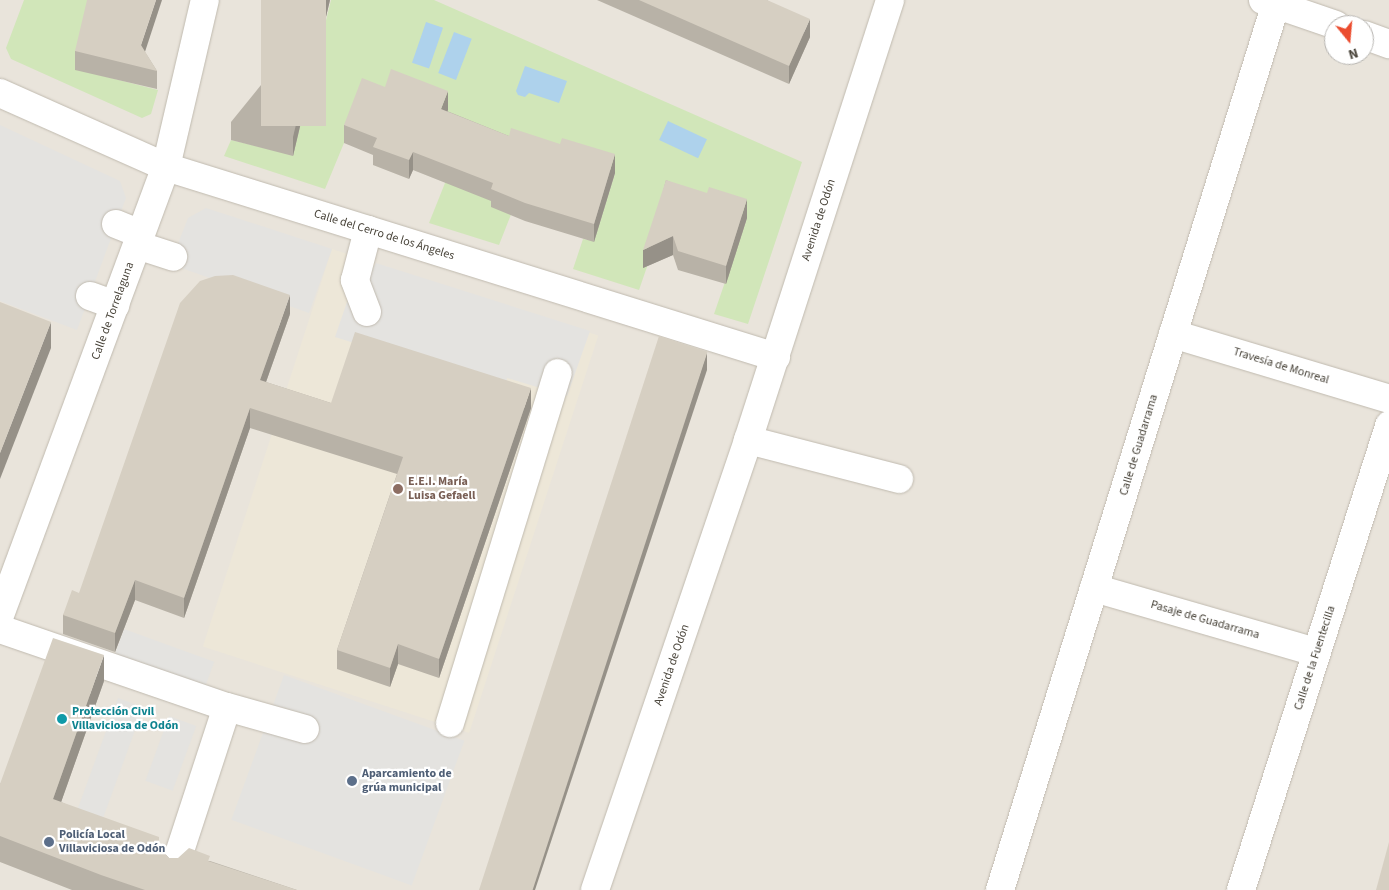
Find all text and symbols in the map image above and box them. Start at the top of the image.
north arrow [1324,15,1374,65]
text: N [1346,42,1360,64]
street label: Avenida de Odón [799,177,839,263]
street label: Calle del Cerro de los Ángeles [312,207,456,263]
street label: Calle de Torrelaguna [89,260,137,362]
street label: Travesía de Monreal [1231,345,1331,387]
street label: Calle de Guadarrama [1117,393,1161,497]
place label: E.E.I. María Luisa Gefaell [408,475,475,503]
marker: E.E.I. María Luisa Gefaell [392,483,404,495]
street label: Pasaje de Guadarrama [1149,598,1261,642]
street label: Calle de la Fuentecilla [1291,604,1339,712]
street label: Avenida de Odón [651,622,693,708]
place label: Protección Civil Villaviciosa de Odón [72,705,178,733]
marker: Protección Civil Villaviciosa de Odón [56,713,68,725]
place label: Aparcamiento de grúa municipal [362,767,452,795]
marker: Aparcamiento de grúa municipal [346,775,358,787]
place label: Policía Local Villaviciosa de Odón [59,828,165,856]
marker: Policía Local Villaviciosa de Odón [43,836,55,848]

